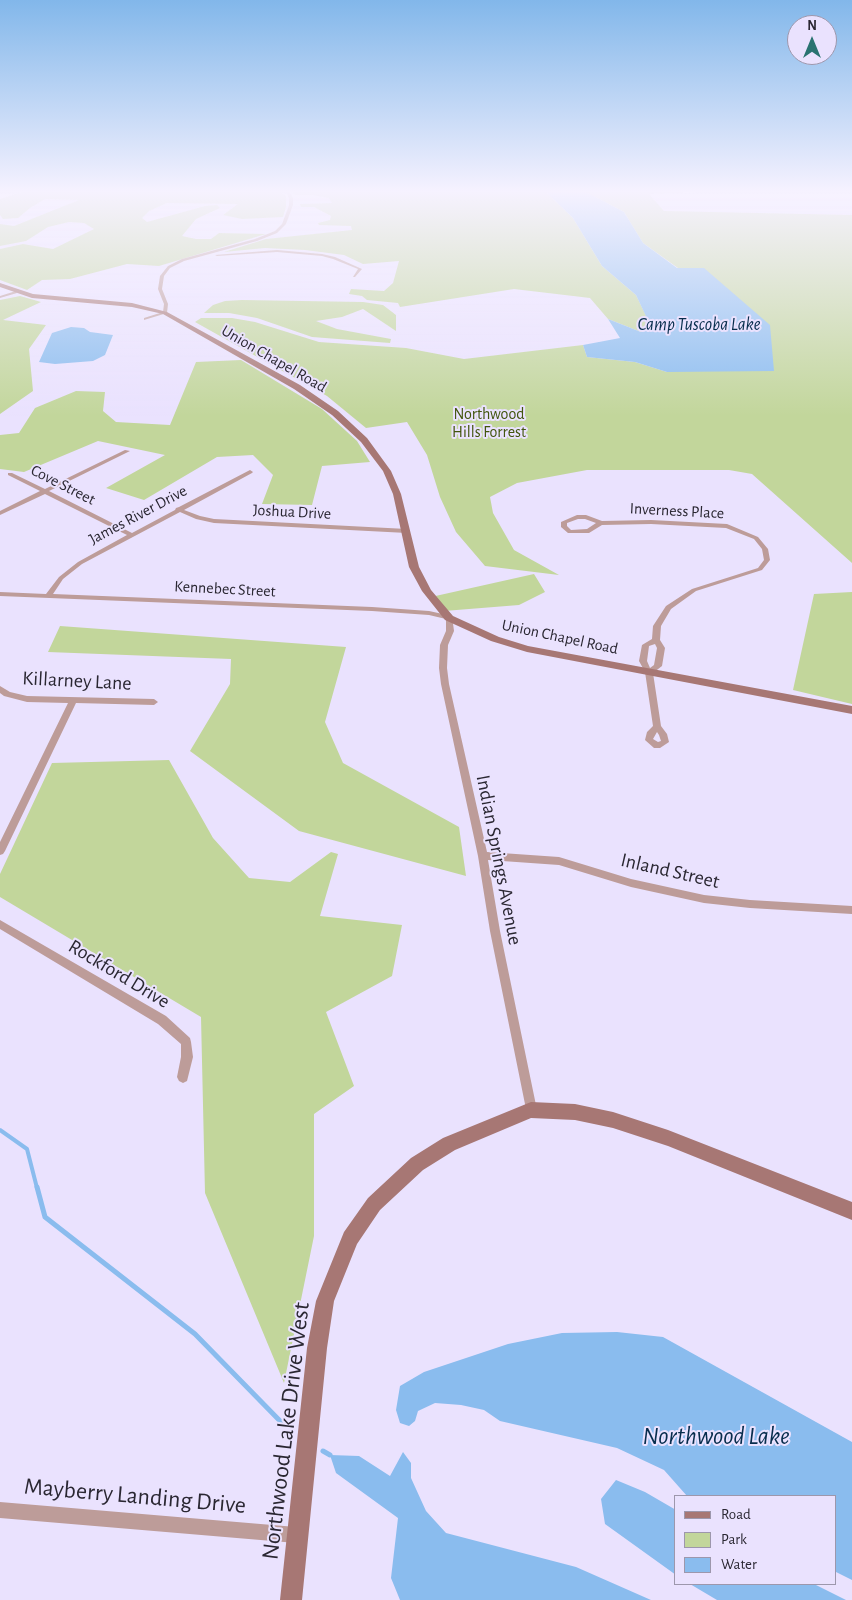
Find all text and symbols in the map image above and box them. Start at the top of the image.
north arrow [787,15,837,65]
text: N [807,19,817,33]
water label: Camp Tuscoba Lake [637,314,761,336]
street label: Union Chapel Road [218,321,330,397]
park label: Northwood Hills Forrest [452,404,526,442]
street label: Cove Street [28,461,98,509]
street label: James River Drive [86,481,190,549]
street label: Inverness Place [629,499,725,523]
street label: Joshua Drive [252,500,332,524]
street label: Kennebec Street [174,577,276,601]
street label: Union Chapel Road [500,615,620,659]
street label: Killarney Lane [22,666,132,696]
street label: Indian Springs Avenue [471,773,527,947]
street label: Inland Street [618,848,722,894]
street label: Rockford Drive [64,934,174,1014]
street label: Northwood Lake Drive West [256,1301,316,1561]
water label: Northwood Lake [642,1421,790,1451]
street label: Mayberry Landing Drive [23,1472,247,1520]
legend [674,1495,837,1585]
text: Road [721,1507,751,1522]
text: Park [721,1532,747,1547]
text: Water [721,1557,757,1572]

